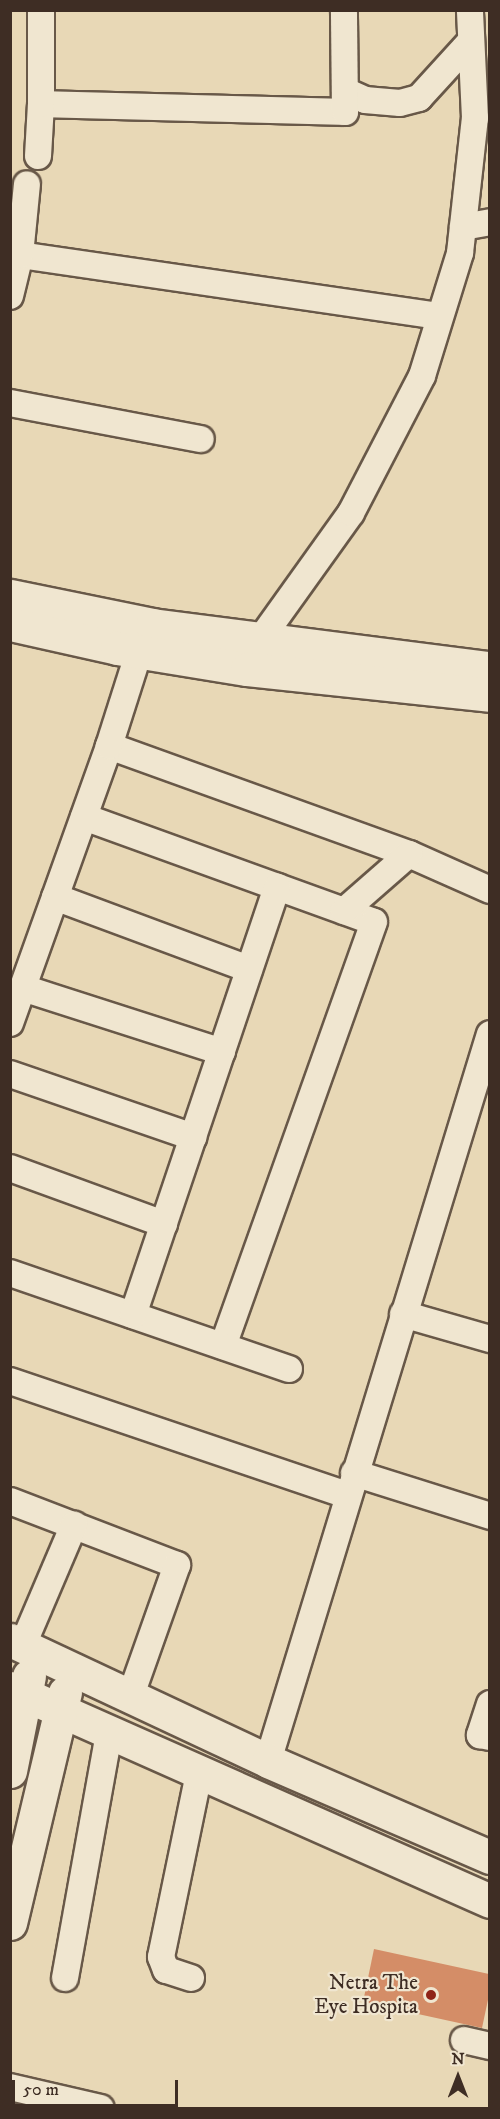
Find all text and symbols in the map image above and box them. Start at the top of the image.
place label: Netra The Eye Hospita [314,1970,418,2020]
marker: Netra The Eye Hospita [422,1986,440,2004]
north arrow [428,2047,488,2107]
text: N [451,2049,465,2069]
scale bar [15,2068,182,2106]
text: 50 m [23,2079,59,2101]

